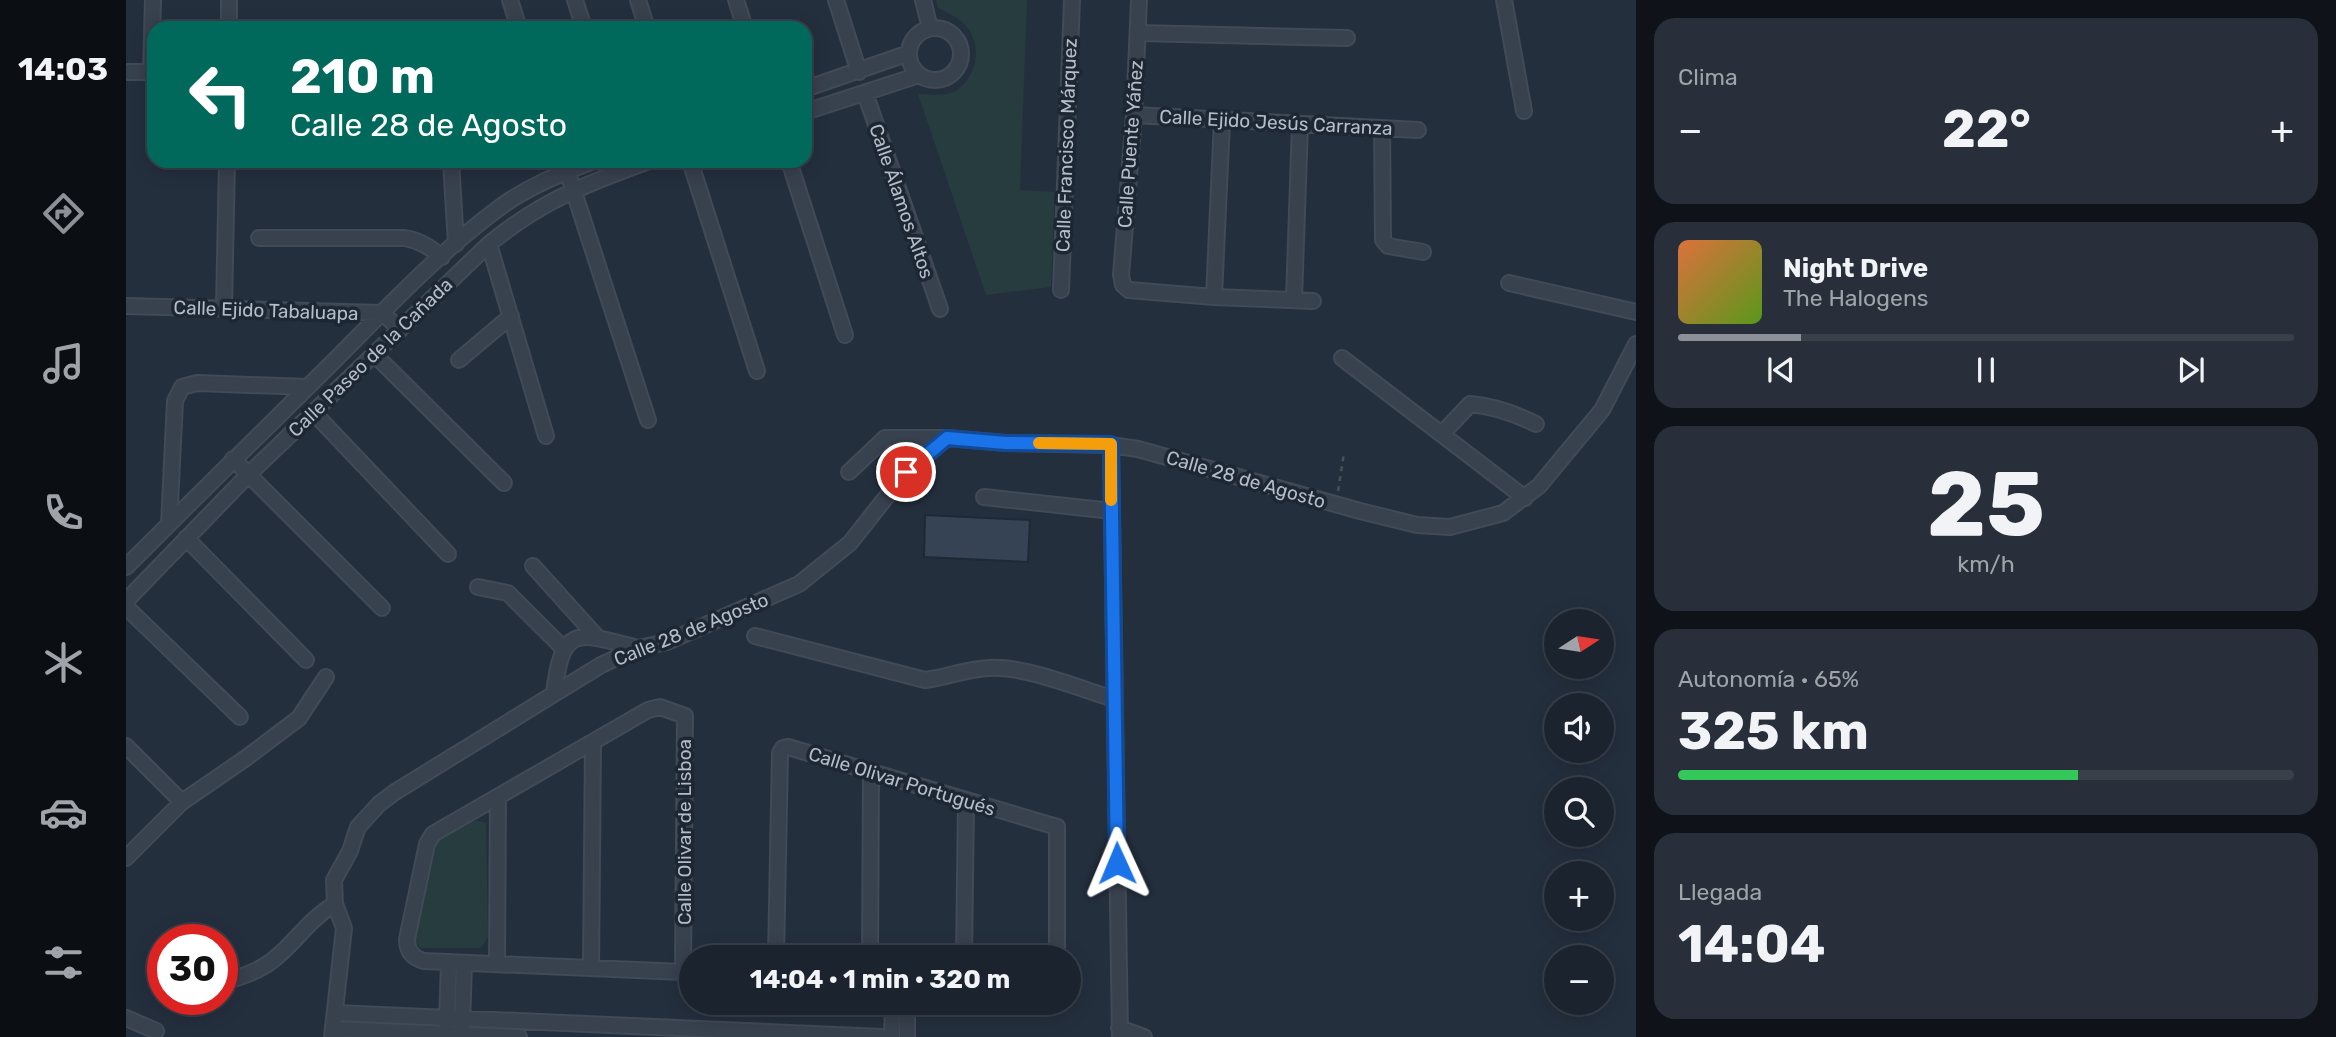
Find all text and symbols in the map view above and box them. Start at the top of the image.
street label: Calle Francisco Márquez [1051,38,1082,252]
text: 210 m [290,47,435,105]
icon: left [175,49,266,140]
text: 14:03 [18,50,108,88]
street label: Calle Puente Yáñez [1113,59,1148,229]
text: Clima [1678,63,1738,91]
text: 22° [1942,98,2031,160]
street label: Calle Ejido Jesús Carranza [1159,105,1393,140]
text: Calle 28 de Agosto [290,106,567,144]
text: − [1678,107,1703,153]
text: + [2270,107,2294,153]
street label: Calle Álamos Altos [864,121,939,282]
icon: directions [39,189,88,238]
text: Night Drive [1783,253,1928,284]
street label: Calle Paseo de la Cañada [283,273,457,442]
text: The Halogens [1783,284,1929,312]
street label: Calle Ejido Tabaluapa [173,296,359,325]
icon: music [39,339,88,388]
icon: previous [1762,351,1800,389]
icon: pause [1967,351,2005,389]
icon: next [2172,351,2210,389]
pin [876,442,936,502]
street label: Calle 28 de Agosto [1164,446,1328,513]
text: 25 [1927,450,2045,558]
icon: arrive [887,453,925,491]
icon: phone [39,488,88,537]
text: km/h [1957,550,2015,578]
street label: Calle 28 de Agosto [611,588,772,671]
north arrow [1544,609,1614,679]
map controls [1544,609,1614,1015]
icon: climate [39,638,88,687]
text: Autonomía · 65% [1678,665,1859,693]
button: sound [1544,693,1614,763]
text: 325 km [1678,700,1869,762]
street label: Calle Olivar de Lisboa [673,739,696,925]
street label: Calle Olivar Portugués [806,742,998,821]
button: search [1544,777,1614,847]
icon: car [39,788,88,837]
position arrow [1080,826,1154,900]
button: + [1544,861,1614,931]
text: Llegada [1678,878,1762,906]
text: 14:04 [1678,913,1825,975]
speed limit sign: 30 [147,924,238,1015]
icon: filters [39,938,88,987]
button: − [1544,945,1614,1015]
text: 14:04 · 1 min · 320 m [750,964,1010,995]

